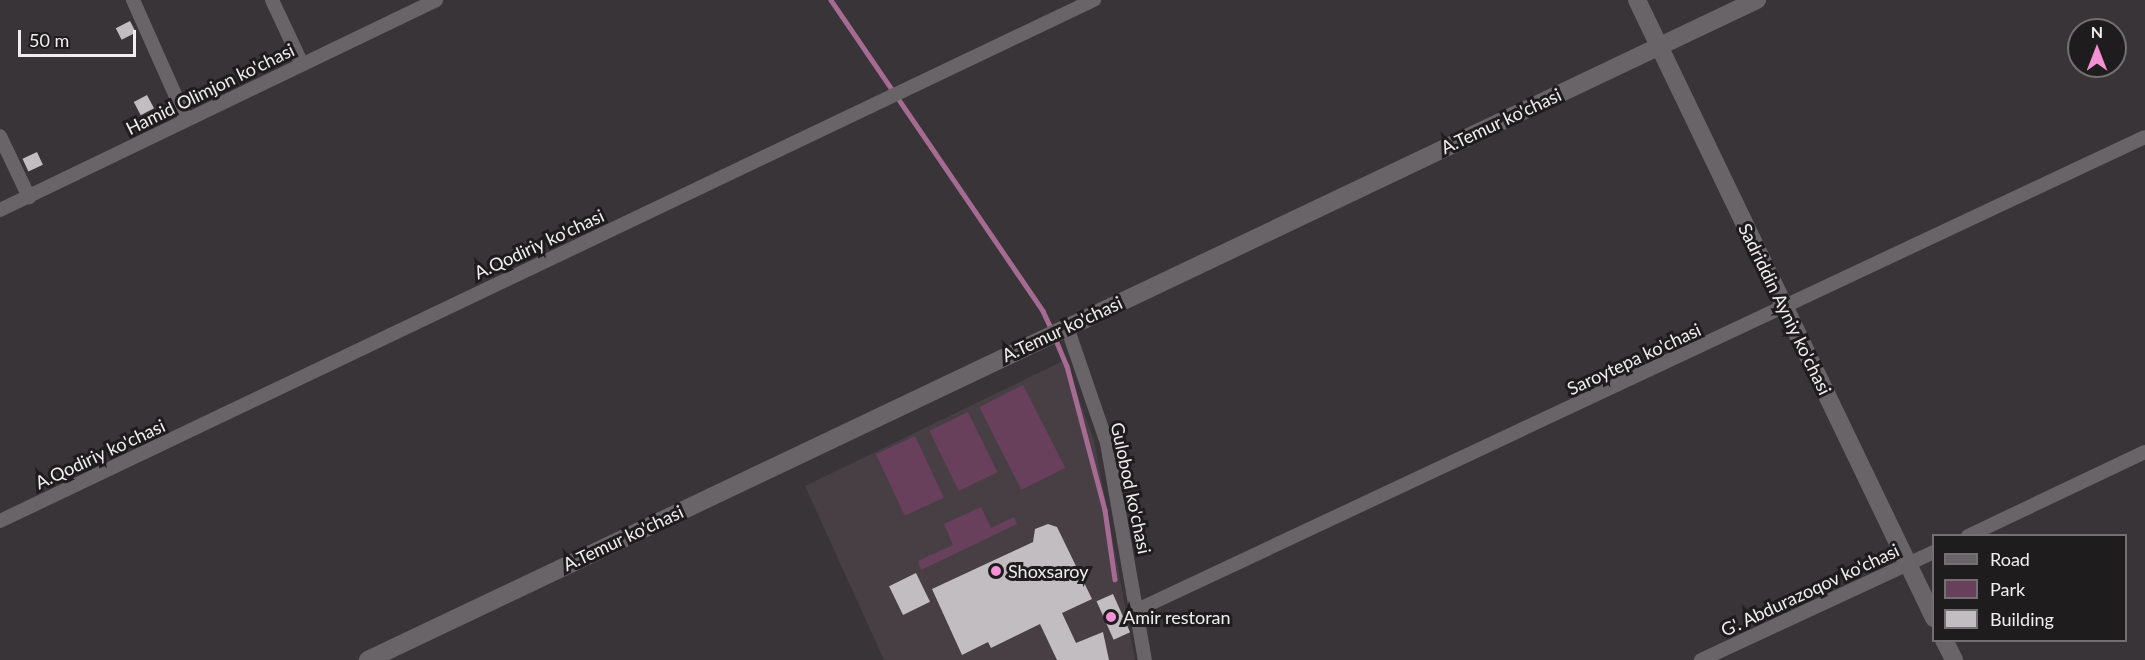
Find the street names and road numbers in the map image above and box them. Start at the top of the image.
street label: Hamid Olimjon ko'chasi [122,39,298,139]
street label: A.Temur ko'chasi [1437,84,1565,158]
street label: A.Qodiriy ko'chasi [470,204,608,284]
street label: Sadriddin Ayniy ko'chasi [1734,219,1836,399]
street label: A.Temur ko'chasi [998,292,1126,366]
street label: Saroytepa ko'chasi [1564,319,1704,399]
street label: A.Qodiriy ko'chasi [31,414,169,494]
street label: Gulobod ko'chasi [1107,420,1155,556]
street label: A.Temur ko'chasi [559,501,687,575]
street label: G'. Abdurazoqov ko'chasi [1717,539,1903,641]

